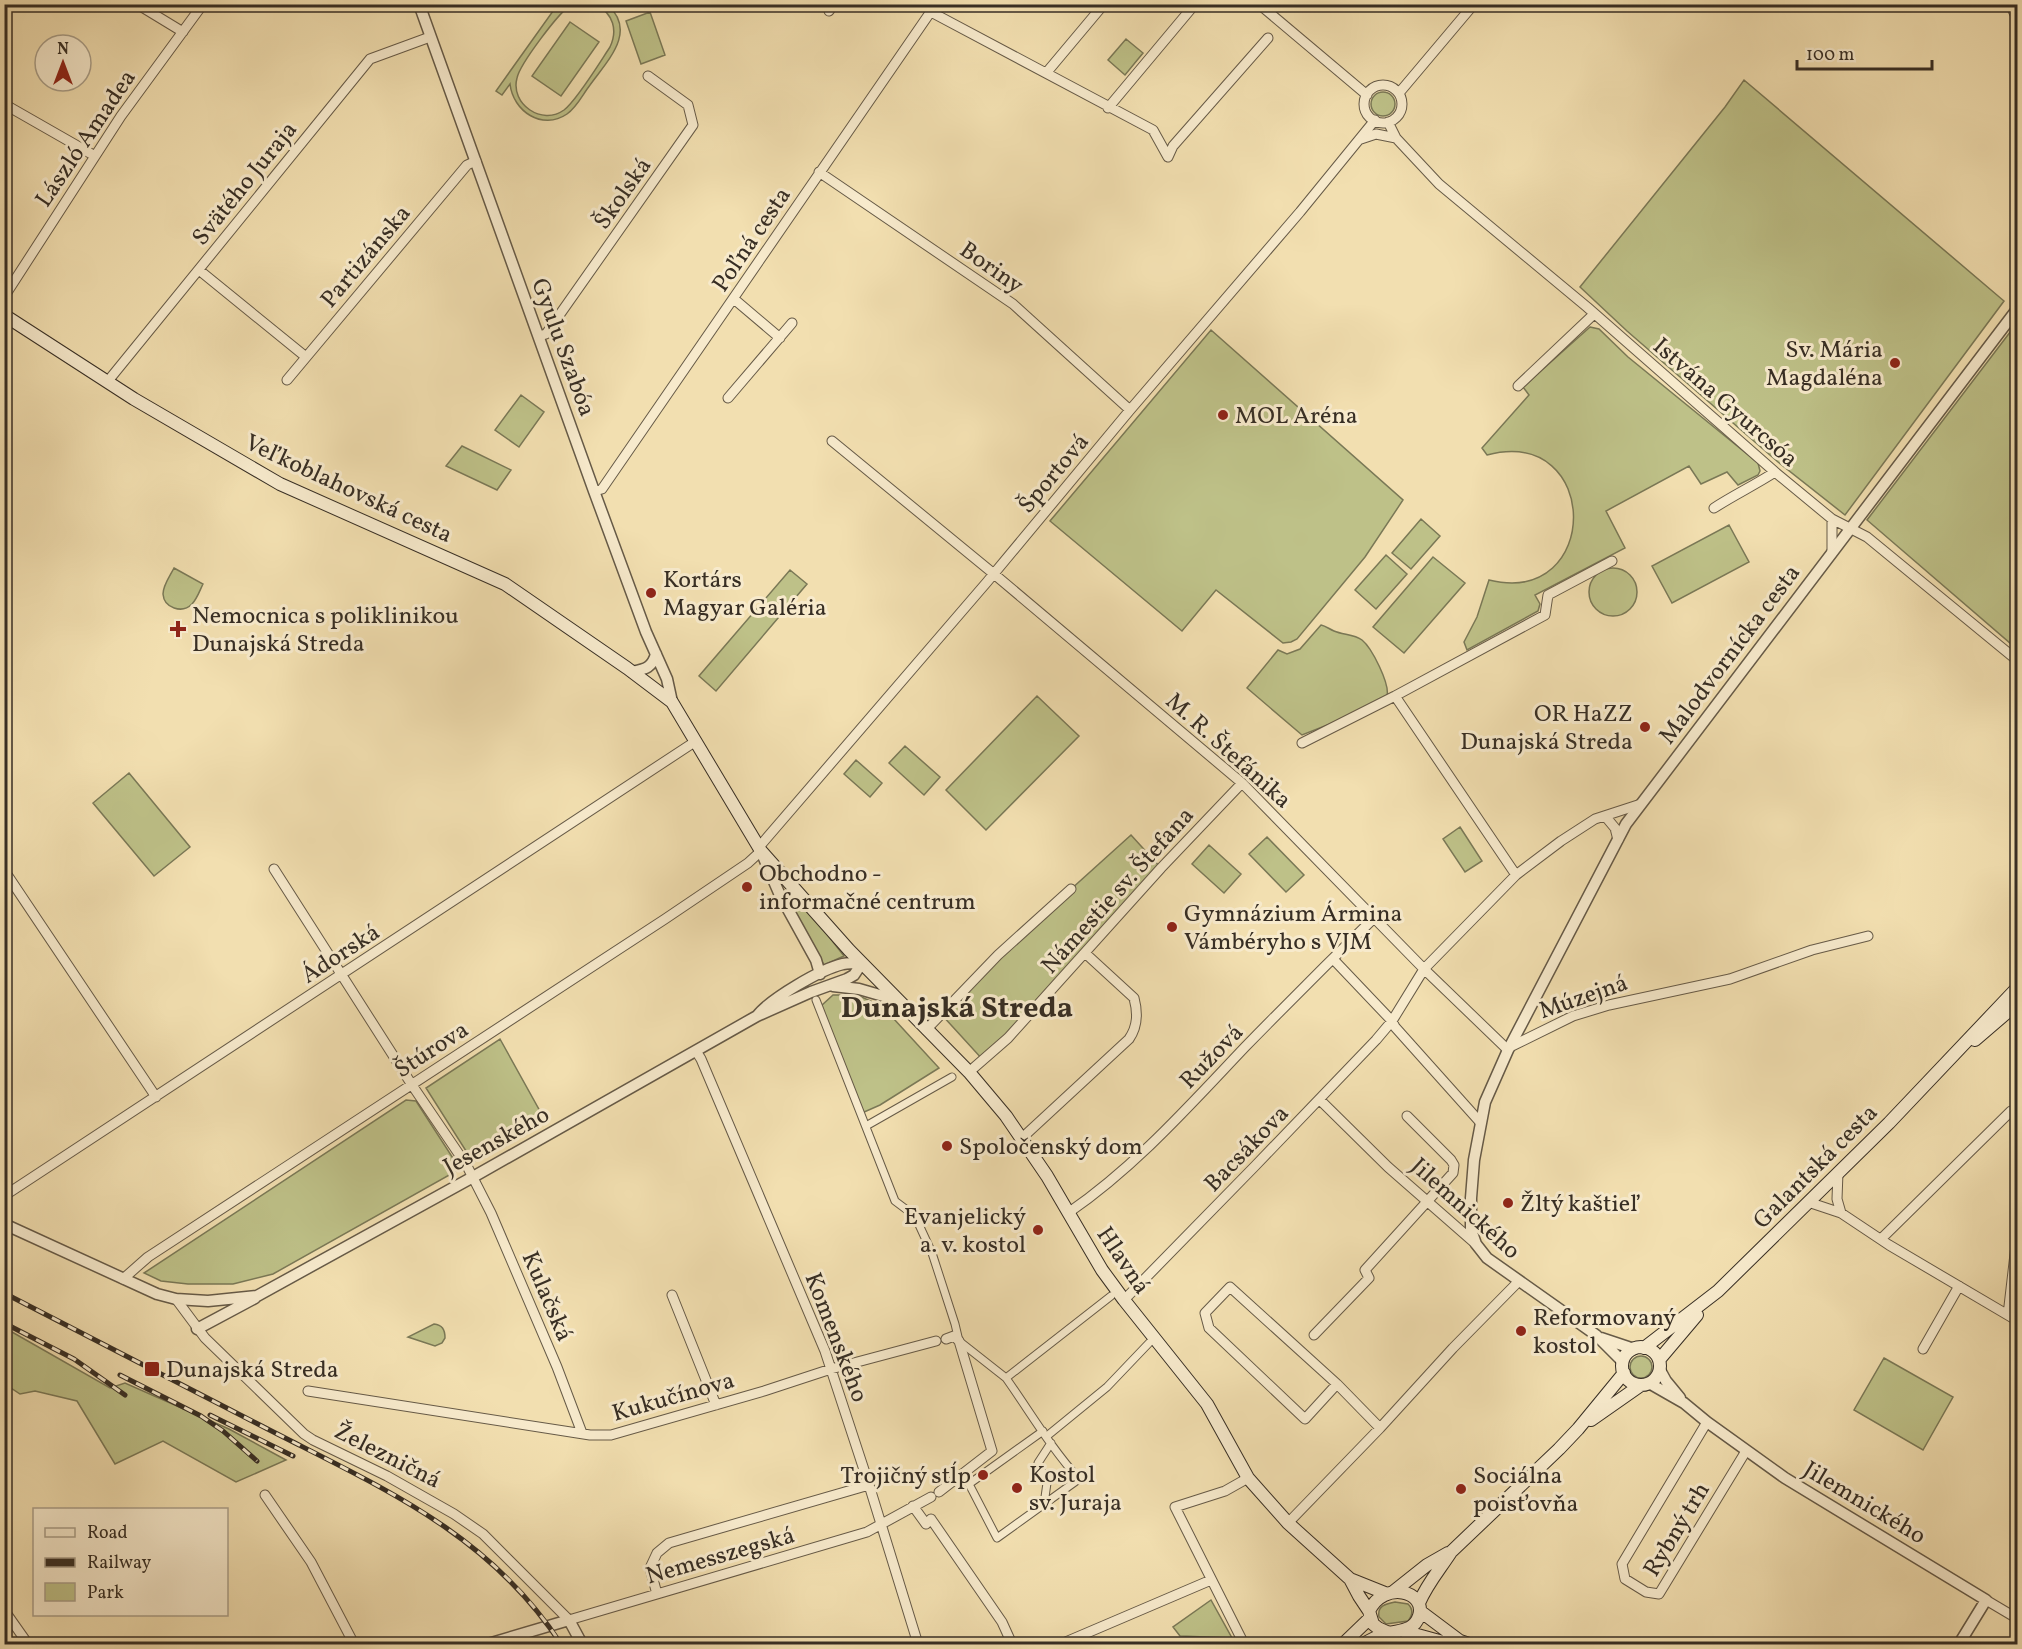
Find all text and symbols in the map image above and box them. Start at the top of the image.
north arrow [33,33,93,93]
scale bar [1797,33,1932,71]
text: N [57,39,69,61]
text: 100 m [1806,43,1855,68]
street label: László Amadea [28,64,145,215]
street label: Svätého Juraja [185,115,306,254]
street label: Školská [586,151,661,237]
street label: Poľná cesta [705,181,800,299]
street label: Partizánska [313,198,420,316]
street label: Boriny [952,234,1030,303]
street label: Gyulu Szabóa [521,274,603,421]
street label: Istvána Gyurcsóa [1645,331,1805,476]
place label: Sv. Mária Magdaléna [1766,334,1883,396]
marker: Sv. Mária Magdaléna [1888,356,1902,370]
place label: MOL Aréna [1235,400,1358,434]
marker: MOL Aréna [1216,408,1230,422]
street label: Veľkoblahovská cesta [239,427,458,553]
street label: Športová [1011,427,1098,522]
street label: Malodvornícka cesta [1652,558,1810,752]
place label: Kortárs Magyar Galéria [663,564,827,626]
marker: Kortárs Magyar Galéria [644,586,658,600]
place label: Nemocnica s poliklinikou Dunajská Streda [192,600,459,662]
marker: Nemocnica s poliklinikou Dunajská Streda [169,620,187,638]
street label: M. R. Štefánika [1157,686,1298,817]
place label: OR HaZZ Dunajská Streda [1460,698,1633,760]
marker: OR HaZZ Dunajská Streda [1638,720,1652,734]
street label: Námestie sv. Štefana [1034,800,1203,982]
place label: Obchodno - informačné centrum [759,858,976,920]
marker: Obchodno - informačné centrum [740,880,754,894]
place label: Gymnázium Ármina Vámbéryho s VJM [1184,898,1403,960]
street label: Ádorská [295,916,387,993]
marker: Gymnázium Ármina Vámbéryho s VJM [1165,920,1179,934]
street label: Múzejná [1535,967,1633,1029]
district label: Dunajská Streda [841,988,1073,1030]
street label: Štúrova [388,1014,476,1087]
street label: Ružová [1173,1017,1252,1098]
street label: Galantská cesta [1746,1097,1887,1238]
street label: Bacsákova [1197,1098,1298,1201]
street label: Jesenského [438,1099,556,1185]
place label: Spoločenský dom [959,1131,1143,1165]
marker: Spoločenský dom [940,1139,954,1153]
street label: Jilemnického [1402,1151,1527,1268]
place label: Žltý kaštieľ [1520,1188,1640,1222]
marker: Žltý kaštieľ [1501,1196,1515,1210]
place label: Evanjelický a. v. kostol [904,1201,1026,1263]
street label: Hlavná [1087,1220,1158,1302]
marker: Evanjelický a. v. kostol [1031,1223,1045,1237]
street label: Kulačská [512,1246,580,1347]
street label: Komenského [795,1268,875,1408]
place label: Reformovaný kostol [1533,1302,1676,1364]
marker: Reformovaný kostol [1514,1324,1528,1338]
place label: Dunajská Streda [166,1354,339,1388]
marker: Dunajská Streda [143,1360,161,1378]
street label: Kukučínova [608,1364,739,1432]
street label: Železničná [328,1415,446,1498]
street label: Jilemnického [1796,1454,1932,1554]
place label: Kostol sv. Juraja [1029,1459,1122,1521]
place label: Trojičný stĺp [840,1460,971,1494]
place label: Sociálna poisťovňa [1473,1460,1578,1522]
marker: Trojičný stĺp [976,1468,990,1482]
street label: Rybný trh [1636,1476,1719,1584]
marker: Kostol sv. Juraja [1010,1481,1024,1495]
marker: Sociálna poisťovňa [1454,1482,1468,1496]
legend [33,1508,228,1616]
street label: Nemesszegská [642,1519,799,1594]
text: Road [87,1521,128,1546]
text: Railway [87,1551,151,1576]
text: Park [87,1581,124,1606]

